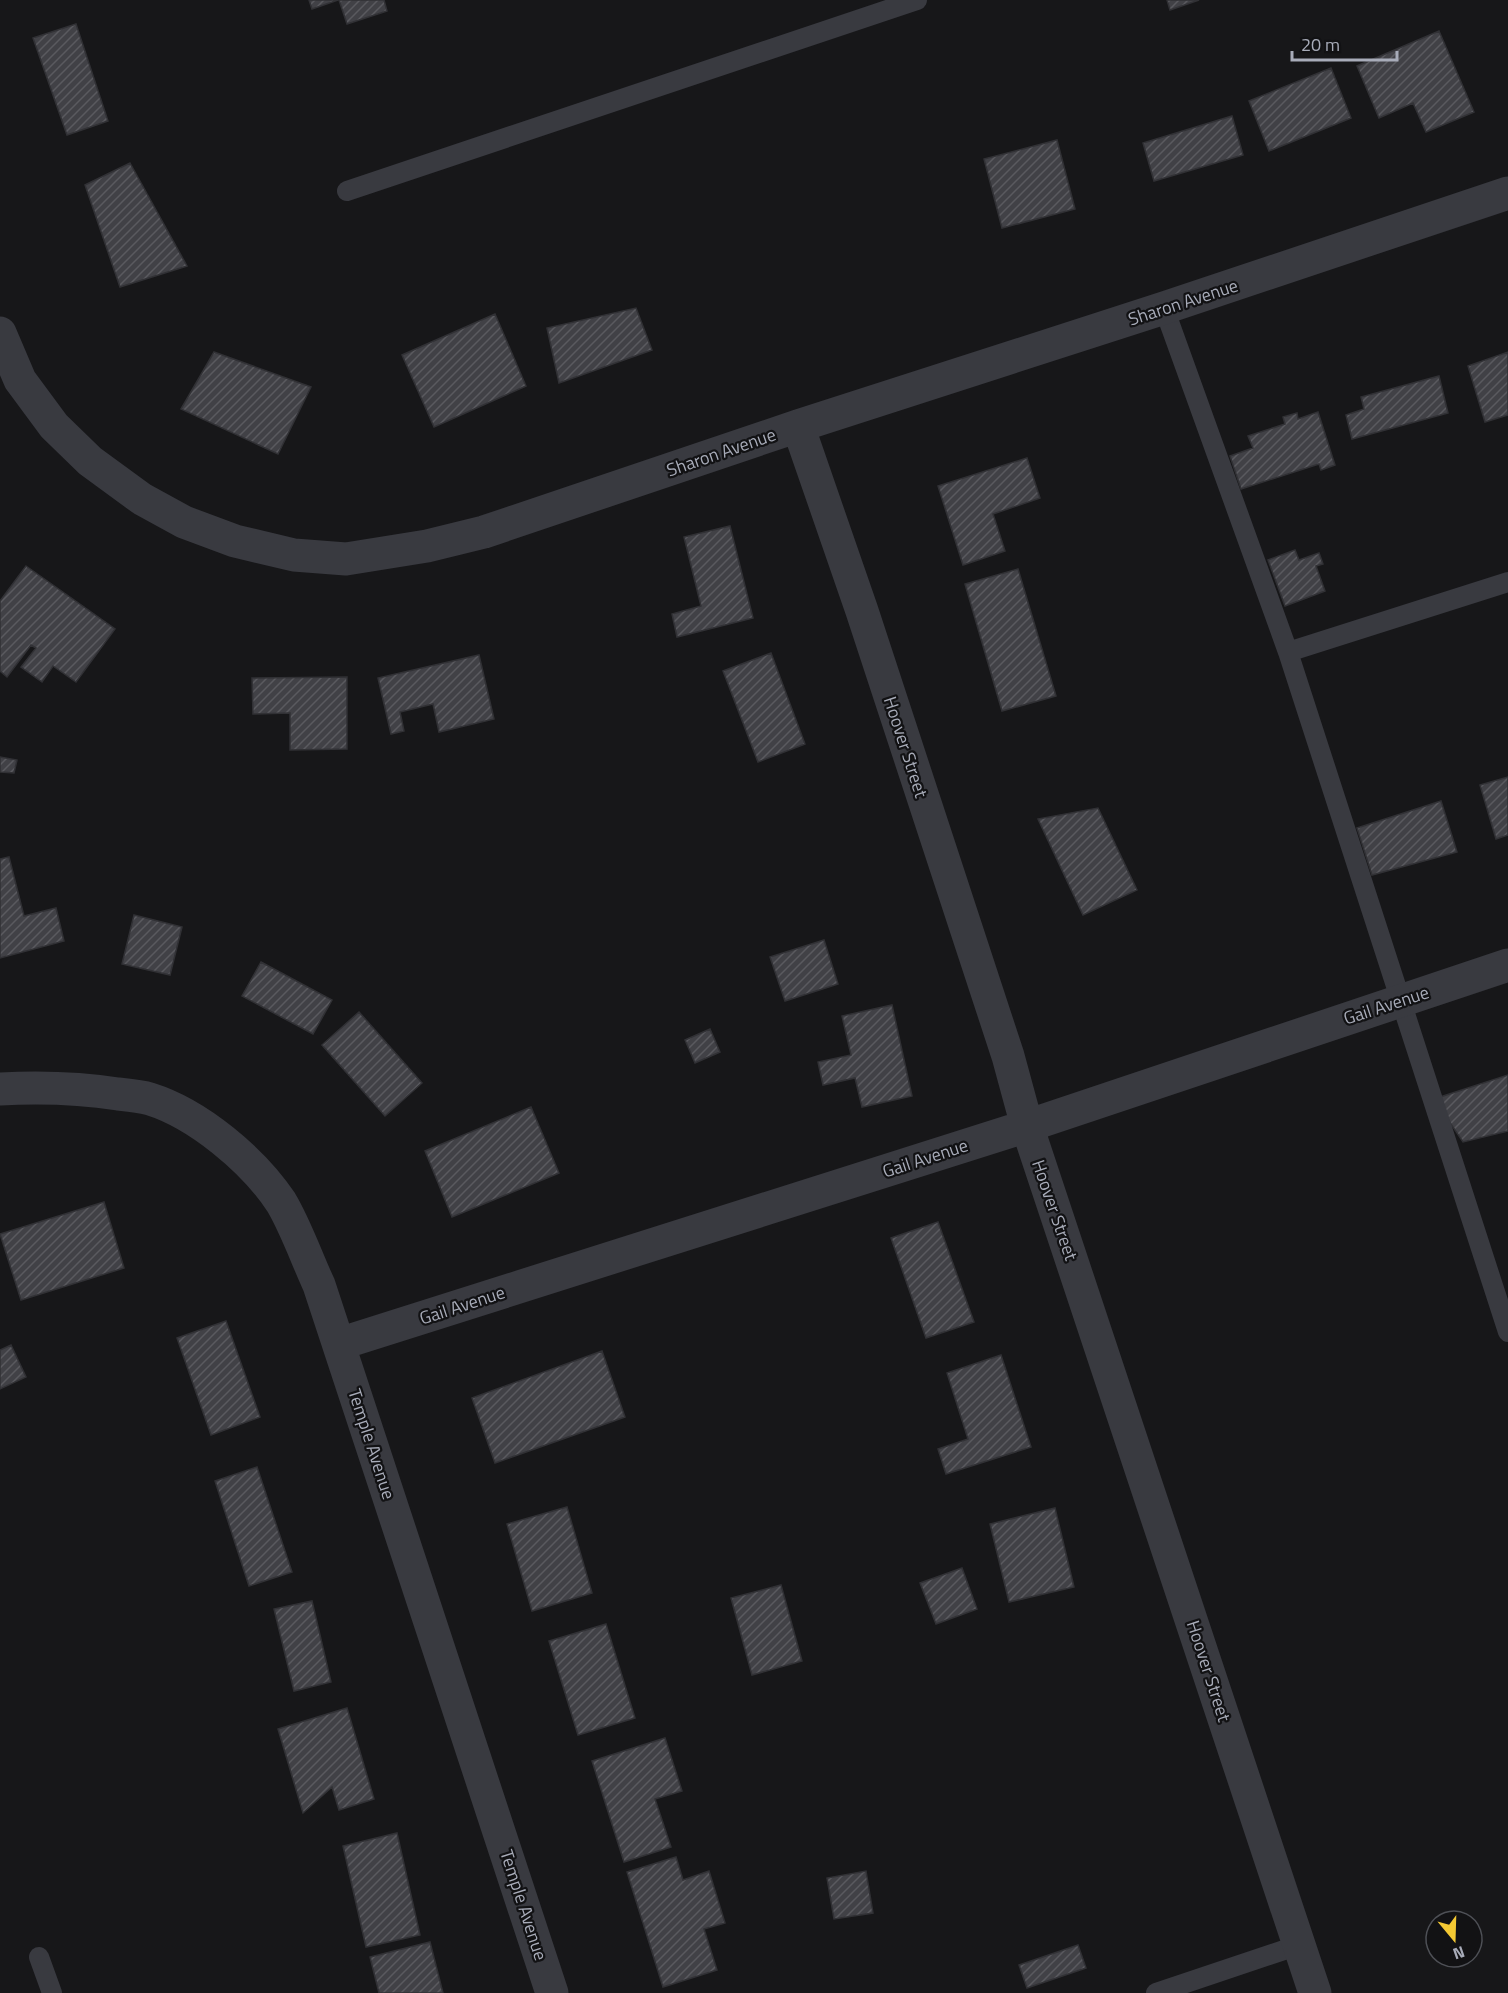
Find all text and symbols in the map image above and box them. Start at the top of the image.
scale bar [1292,24,1397,62]
text: 20 m [1301,31,1340,58]
street label: Sharon Avenue [1125,272,1241,332]
street label: Sharon Avenue [663,421,779,483]
street label: Hoover Street [877,693,935,802]
street label: Gail Avenue [1340,978,1432,1032]
street label: Gail Avenue [879,1131,971,1185]
street label: Hoover Street [1025,1156,1085,1265]
street label: Gail Avenue [416,1278,508,1332]
street label: Temple Avenue [341,1385,403,1503]
street label: Hoover Street [1180,1617,1238,1726]
street label: Temple Avenue [493,1846,555,1964]
north arrow [1424,1909,1484,1969]
text: N [1450,1940,1468,1966]

